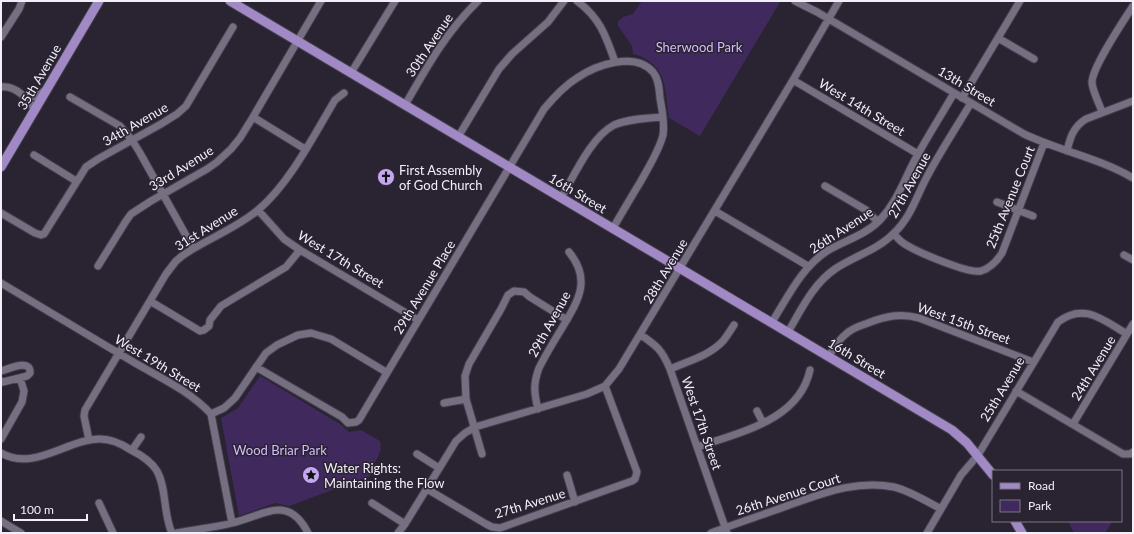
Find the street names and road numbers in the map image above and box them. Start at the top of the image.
street label: 30th Avenue [402,10,456,80]
street label: 35th Avenue [14,41,64,113]
street label: 13th Street [935,63,999,110]
street label: West 14th Street [816,75,908,139]
street label: 34th Avenue [99,99,171,149]
street label: 33rd Avenue [146,142,216,194]
street label: 25th Avenue Court [982,143,1038,250]
street label: 27th Avenue [884,149,934,221]
street label: 16th Street [546,170,610,217]
street label: 31st Avenue [172,202,241,254]
street label: 26th Avenue [806,203,876,257]
street label: West 17th Street [295,227,387,291]
street label: 28th Avenue [639,236,691,306]
street label: 29th Avenue Place [390,237,458,337]
street label: 29th Avenue [524,288,574,360]
street label: West 15th Street [915,299,1013,347]
street label: West 19th Street [112,331,204,395]
street label: 24th Avenue [1067,333,1119,403]
street label: 16th Street [825,335,889,382]
street label: 25th Avenue [976,354,1028,424]
street label: West 17th Street [679,374,726,472]
street label: 26th Avenue Court [734,469,843,518]
street label: 27th Avenue [493,485,567,521]

